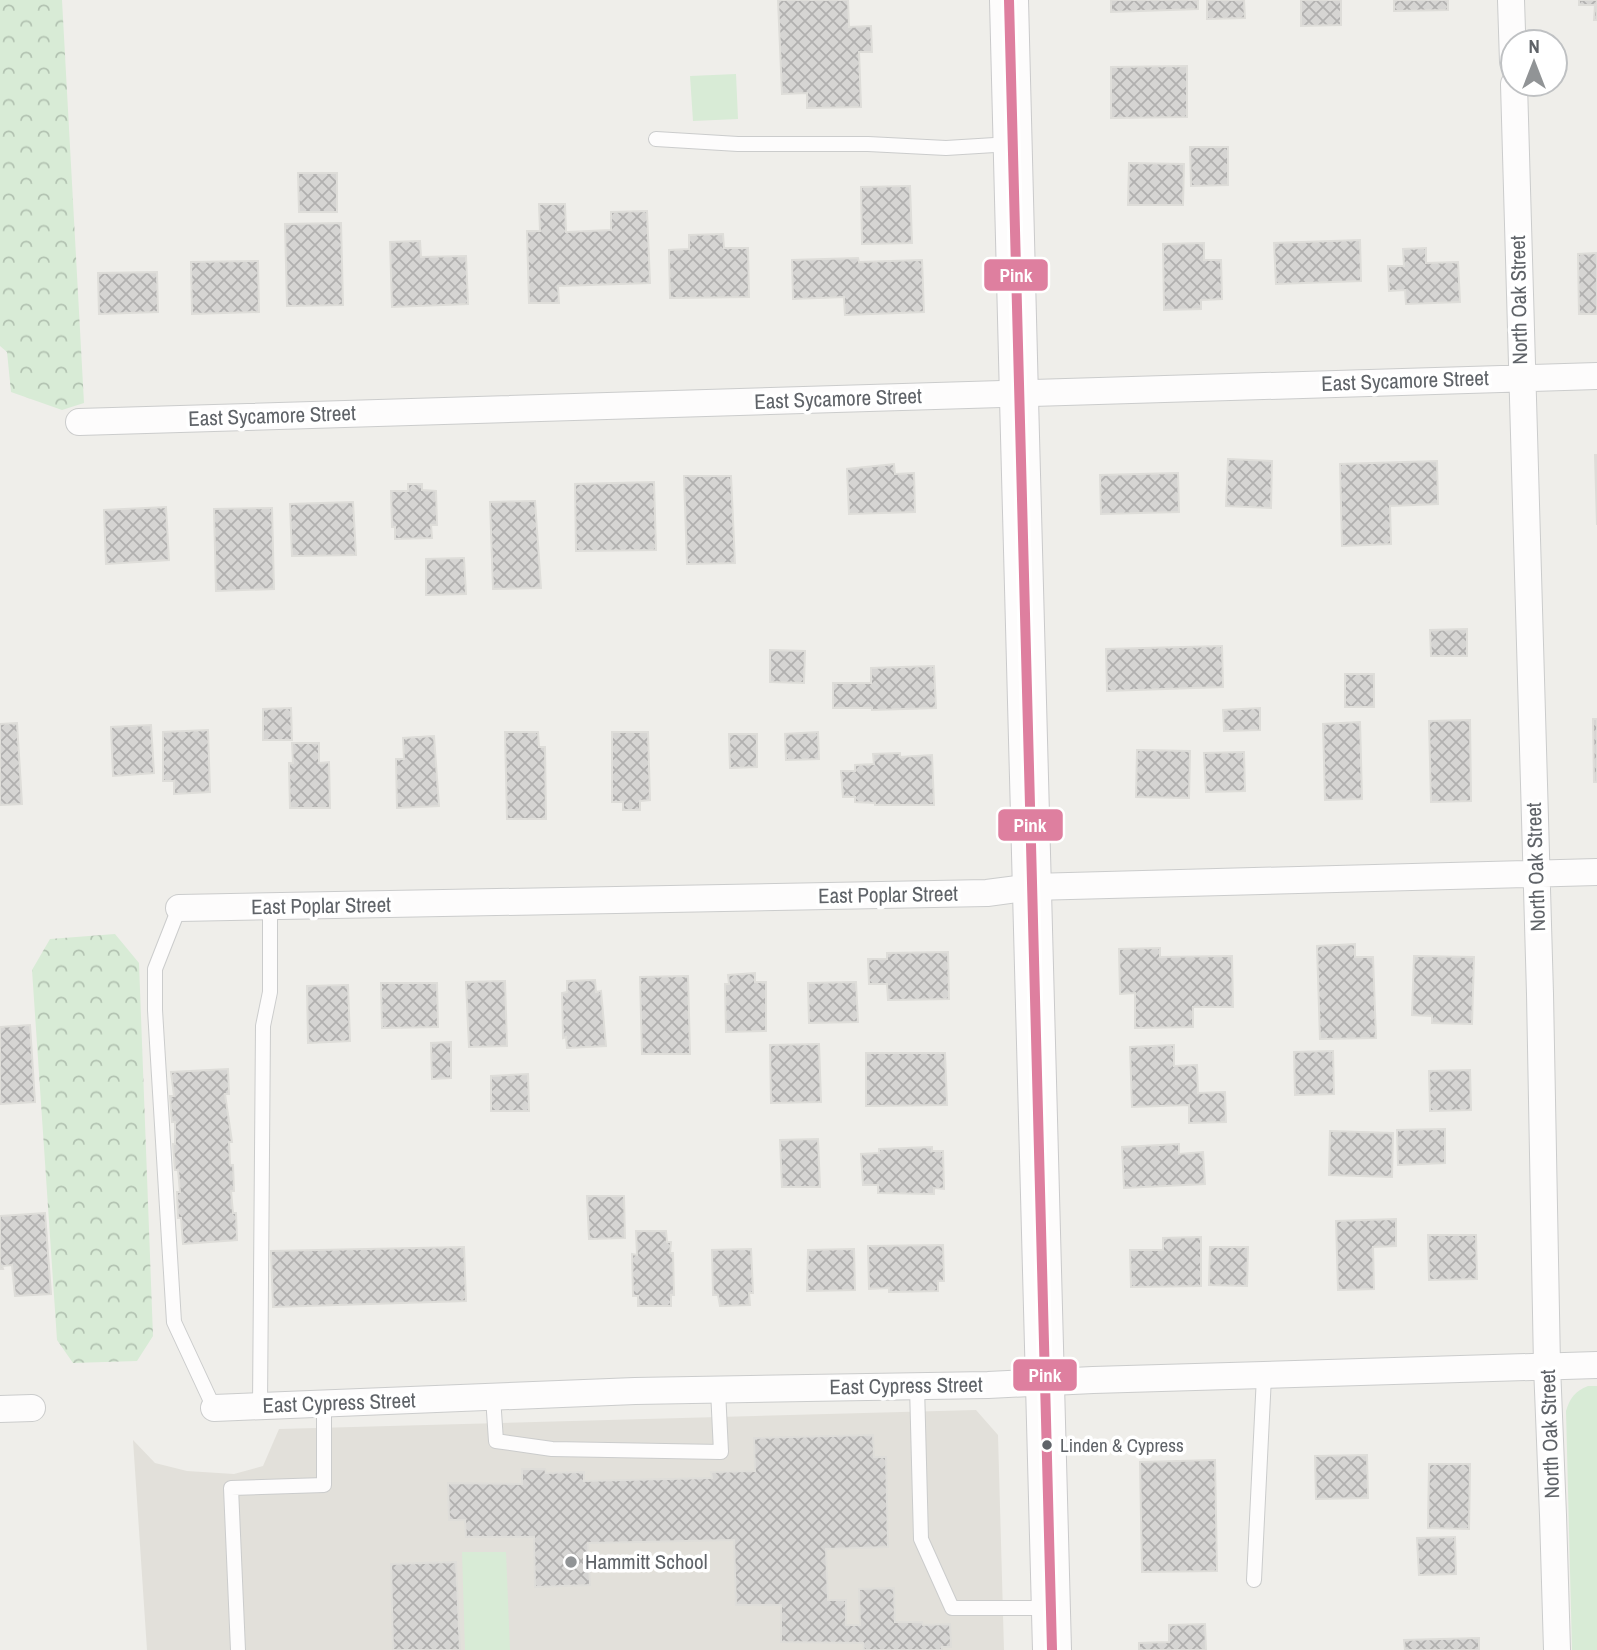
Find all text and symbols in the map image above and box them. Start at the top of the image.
north arrow [1499,28,1569,98]
text: N [1528,33,1540,59]
street label: North Oak Street [1503,235,1534,365]
line badge: Pink [983,258,1049,292]
text: Pink [1000,262,1033,288]
street label: East Sycamore Street [1321,363,1489,398]
street label: East Sycamore Street [754,381,922,416]
street label: East Sycamore Street [188,398,356,433]
street label: North Oak Street [1519,802,1552,932]
line badge: Pink [997,808,1064,842]
text: Pink [1014,812,1047,838]
street label: East Poplar Street [818,879,958,910]
street label: East Poplar Street [251,890,391,921]
line badge: Pink [1012,1358,1078,1392]
text: Pink [1029,1362,1062,1388]
street label: North Oak Street [1533,1369,1566,1499]
street label: East Cypress Street [829,1370,983,1401]
street label: East Cypress Street [262,1385,416,1420]
place label: Linden & Cypress [1060,1432,1184,1458]
marker: Linden & Cypress [1040,1438,1054,1452]
place label: Hammitt School [585,1547,708,1576]
marker: Hammitt School [563,1554,579,1570]

